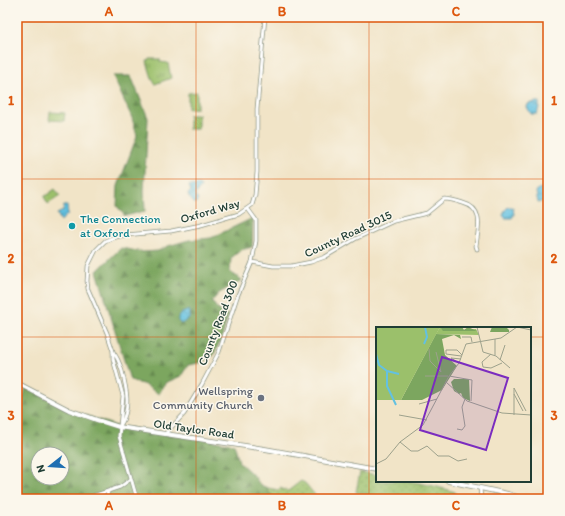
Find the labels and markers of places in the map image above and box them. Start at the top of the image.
place label: The Connection at Oxford [80,212,161,240]
marker: The Connection at Oxford [67,221,77,231]
place label: Wellspring Community Church [153,384,254,412]
marker: Wellspring Community Church [256,393,266,403]

